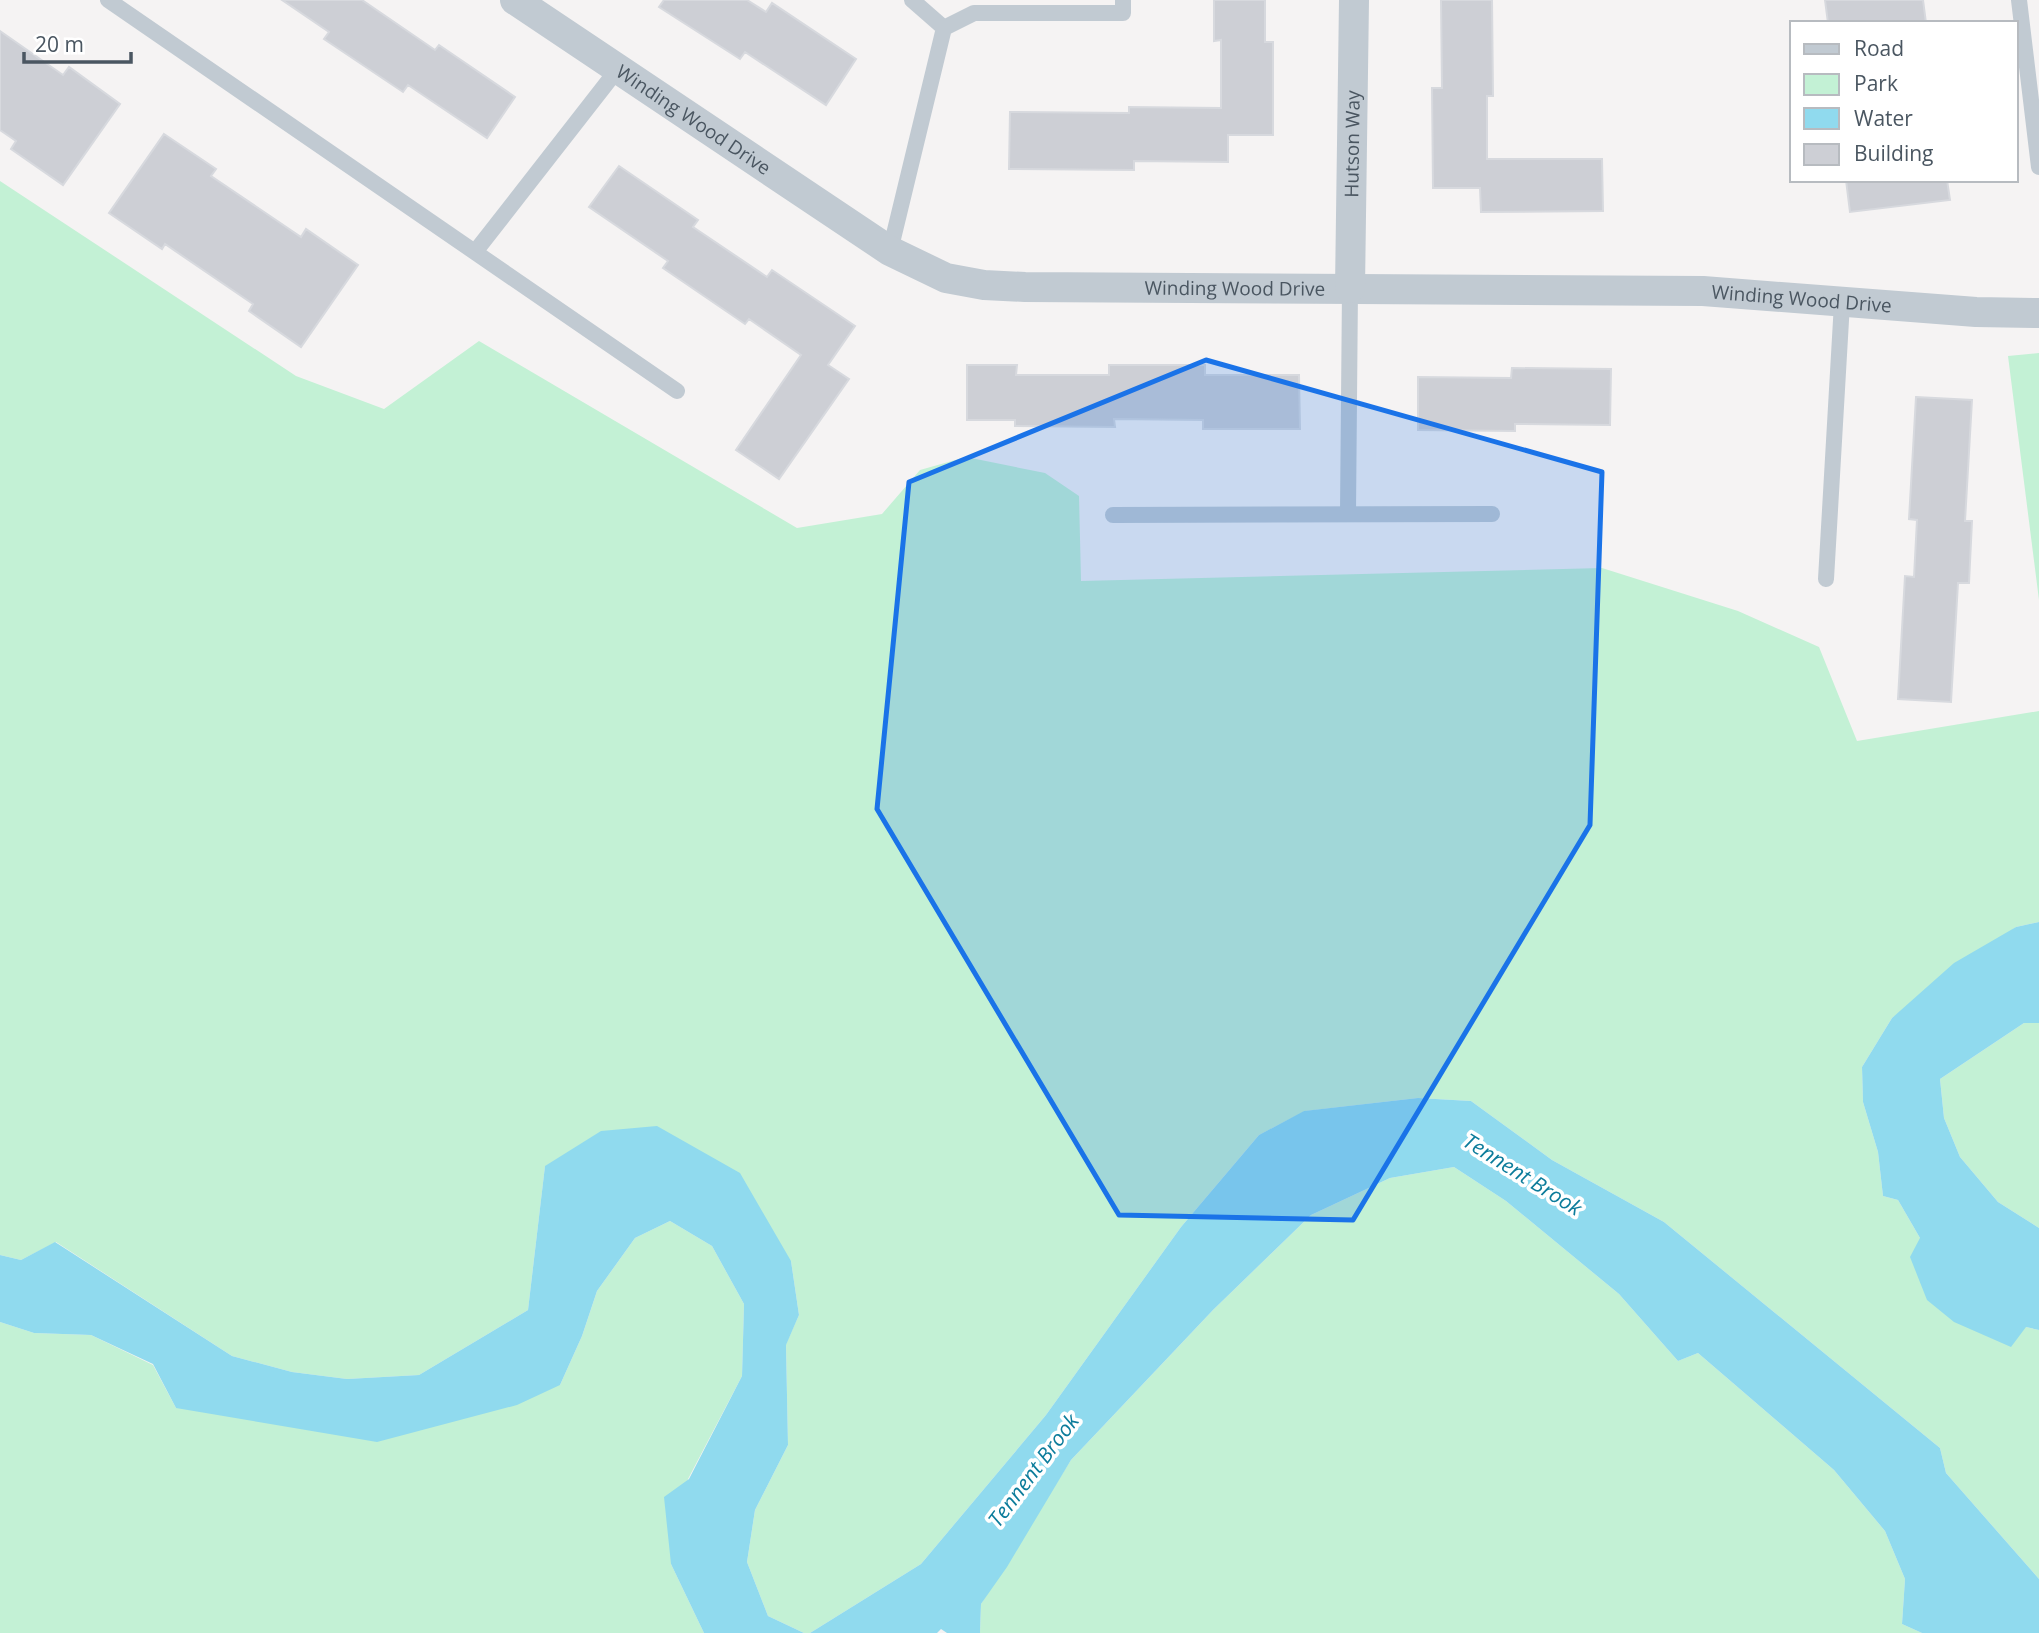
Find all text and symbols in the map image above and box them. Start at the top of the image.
scale bar [24,21,131,65]
legend [1790,21,2018,182]
text: 20 m [35,30,84,58]
text: Road [1854,34,1904,62]
street label: Winding Wood Drive [611,58,776,181]
text: Park [1854,69,1898,97]
street label: Hutson Way [1338,90,1366,198]
text: Water [1854,104,1913,132]
text: Building [1854,139,1933,167]
street label: Winding Wood Drive [1144,275,1325,302]
street label: Winding Wood Drive [1710,279,1893,318]
water label: Tennent Brook [1458,1126,1588,1222]
water label: Tennent Brook [981,1407,1085,1532]

